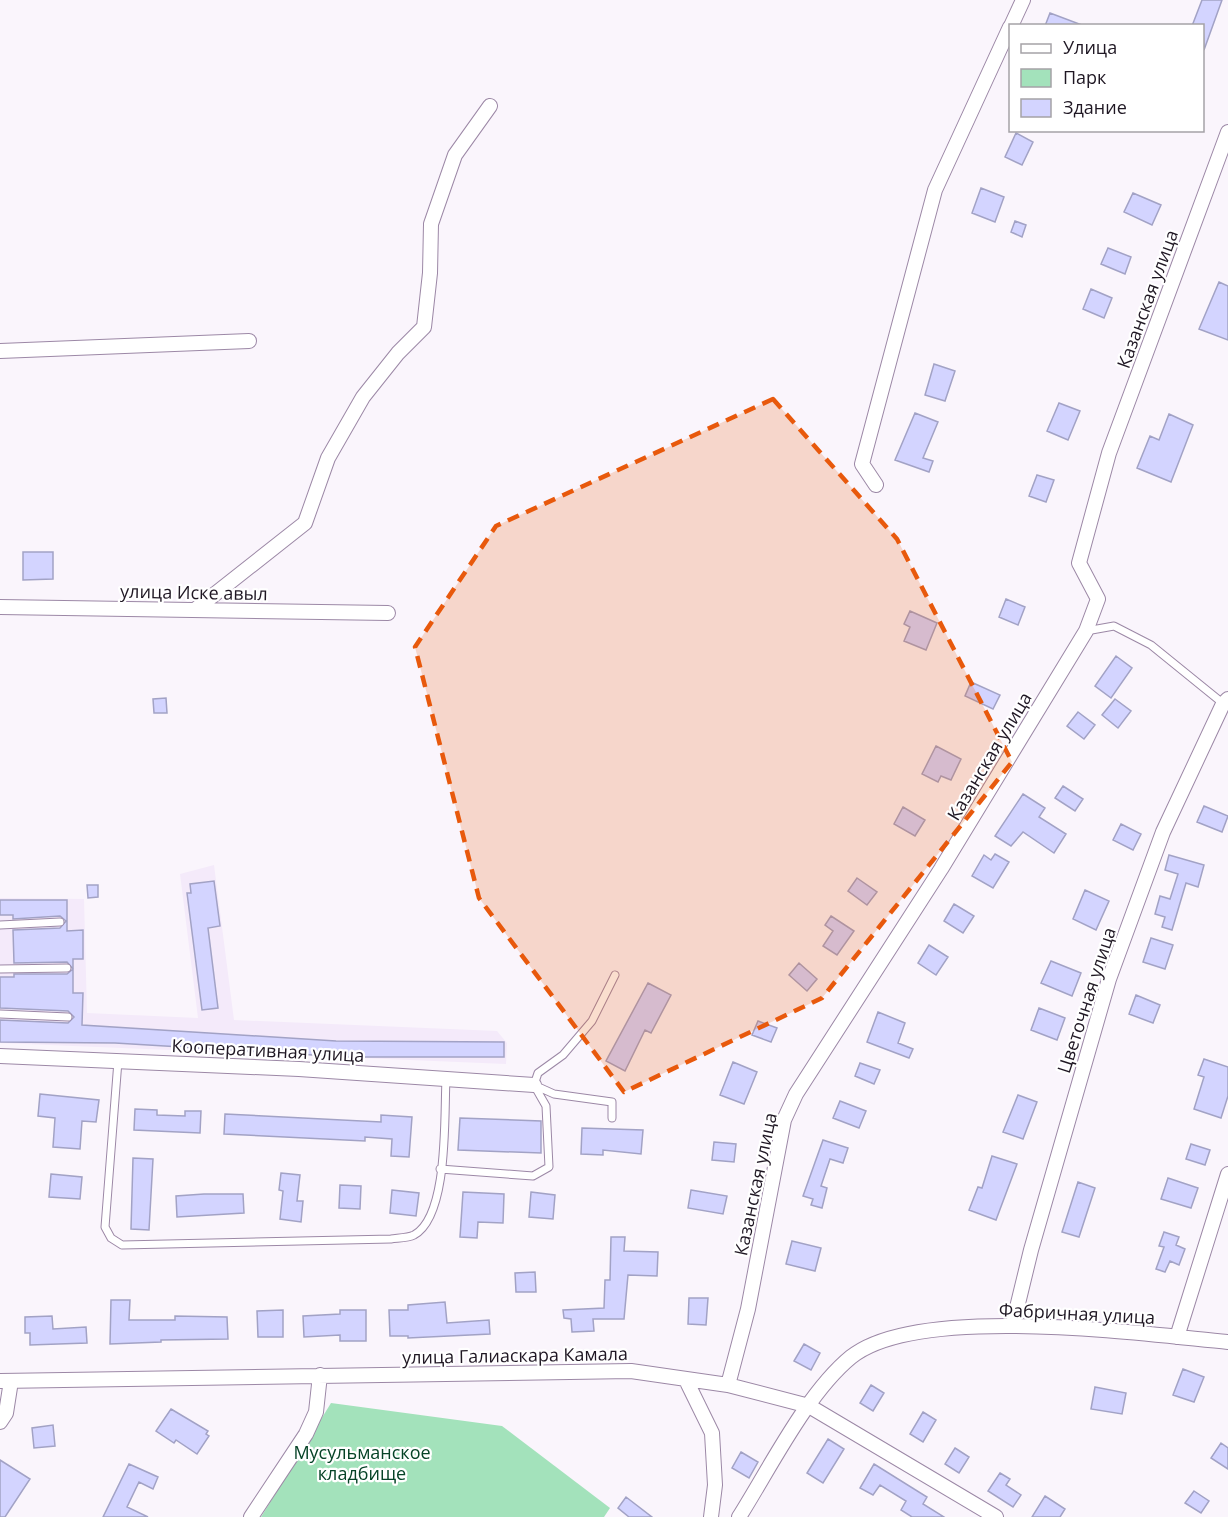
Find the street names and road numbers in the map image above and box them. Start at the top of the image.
street label: Казанская улица [1111,226,1183,372]
street label: улица Иске авыл [120,579,268,605]
street label: Казанская улица [941,687,1037,825]
street label: Цветочная улица [1051,924,1121,1076]
street label: Кооперативная улица [171,1033,365,1067]
street label: Казанская улица [728,1110,782,1258]
street label: Фабричная улица [998,1297,1156,1329]
street label: улица Галиаскара Камала [402,1341,628,1369]

